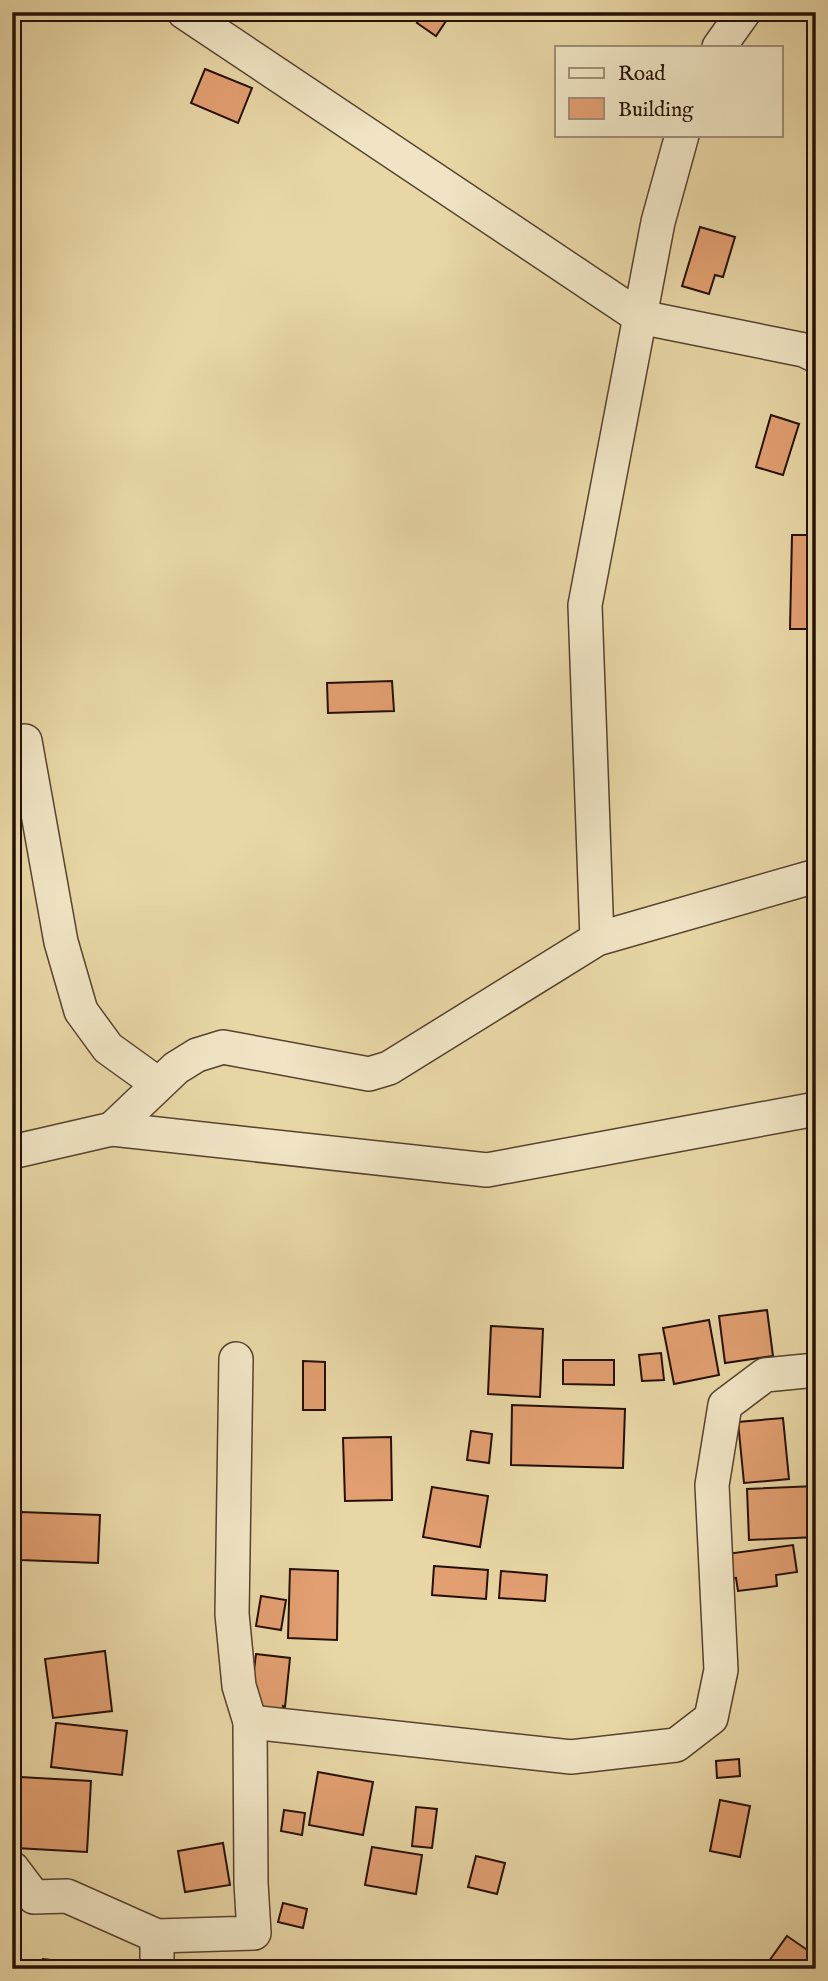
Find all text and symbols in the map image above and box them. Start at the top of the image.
legend [555,46,782,136]
text: Road [618,61,666,88]
text: Building [618,97,694,124]

